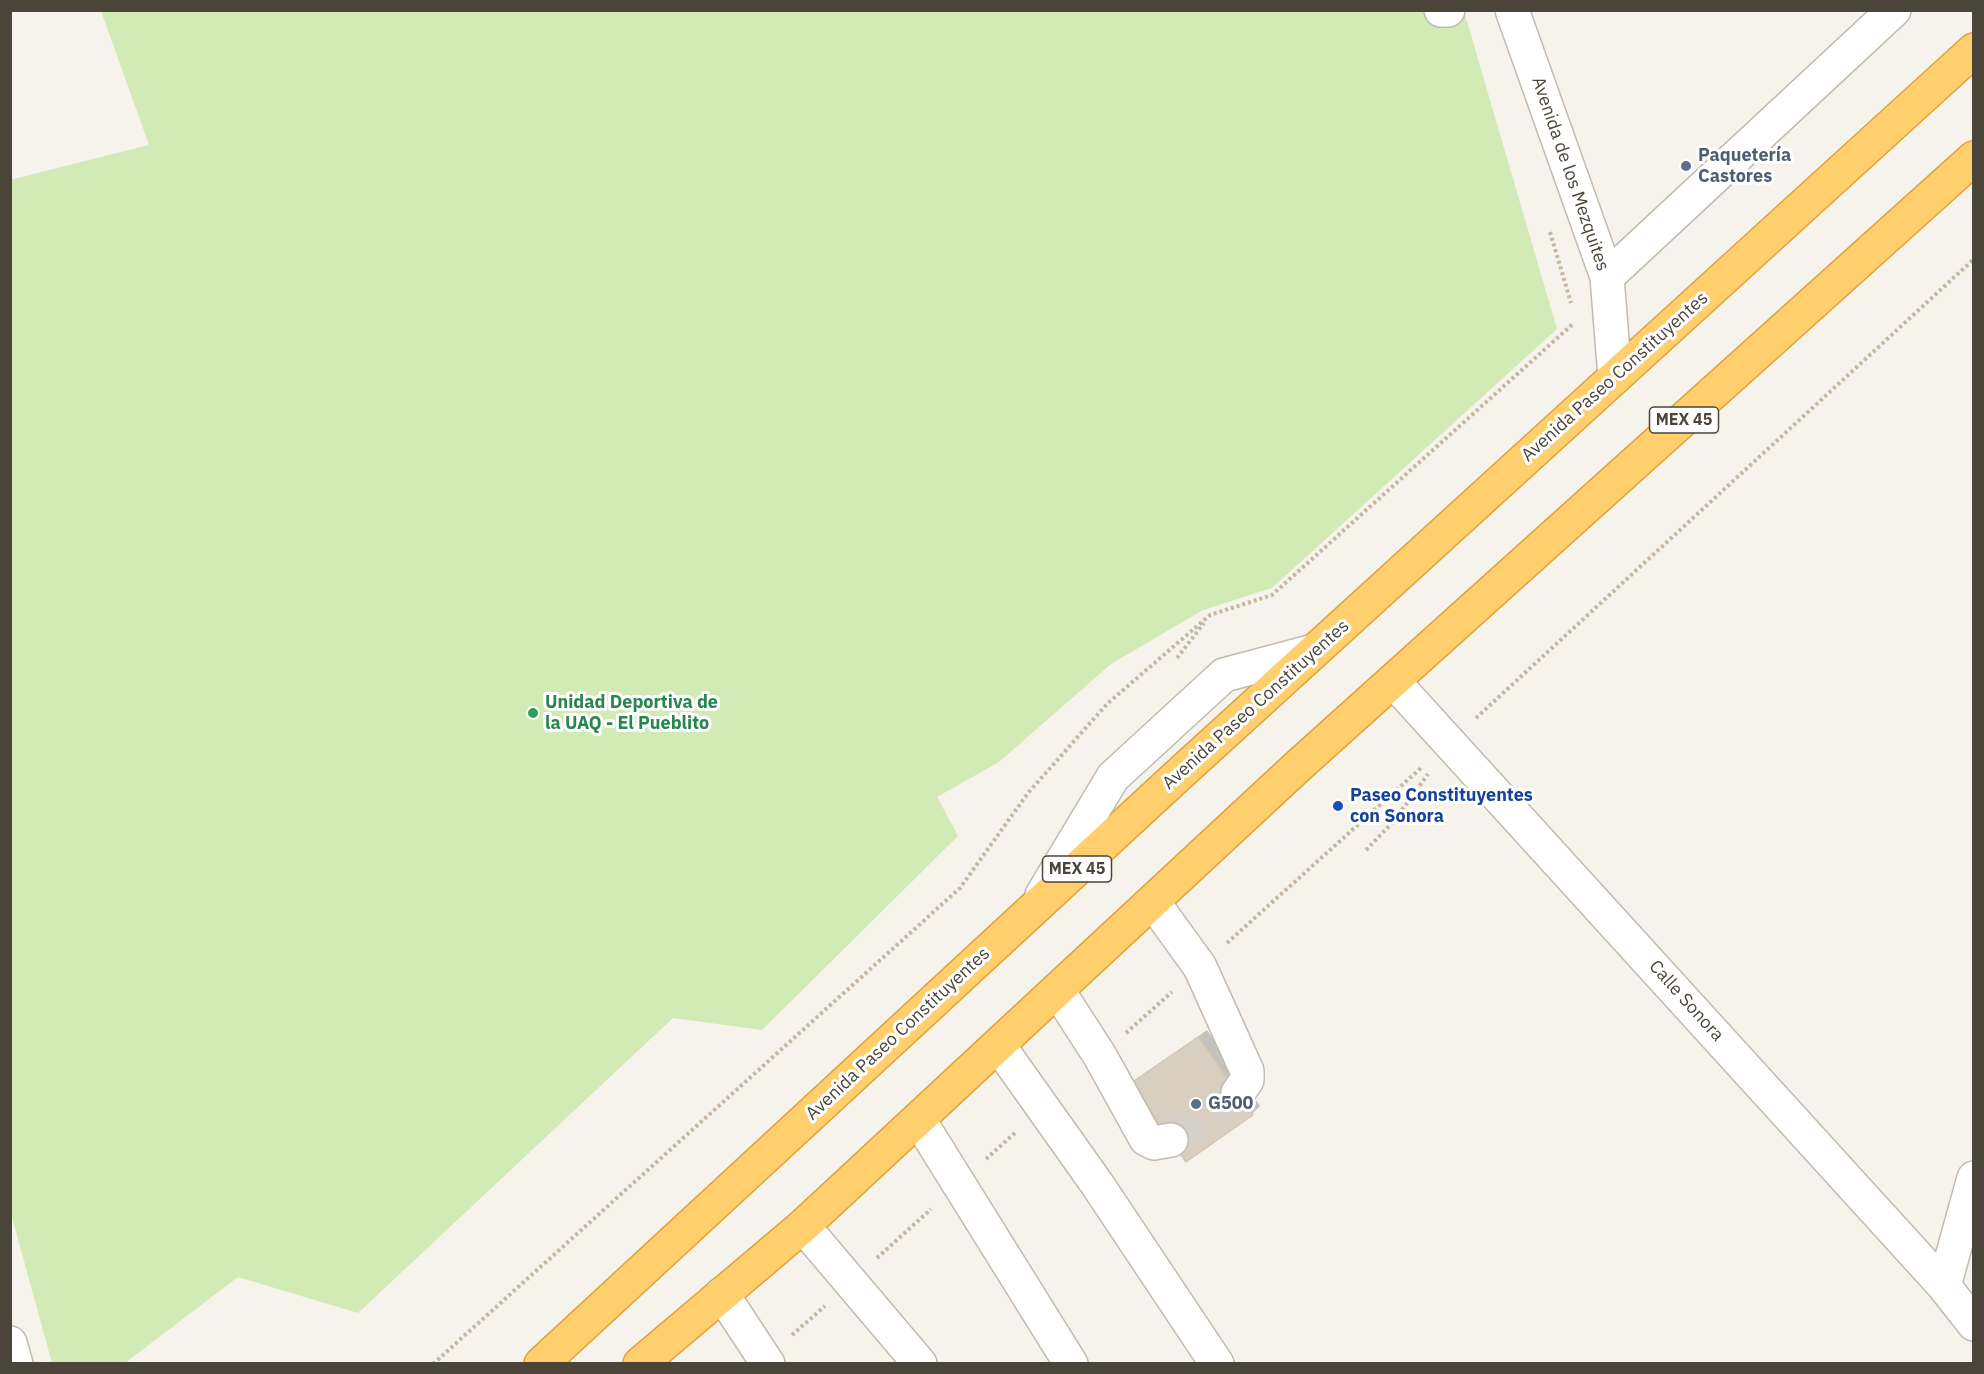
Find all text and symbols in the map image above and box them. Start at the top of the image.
street label: Avenida de los Mezquites [1527,74,1613,274]
place label: Paquetería Castores [1698,145,1791,188]
marker: Paquetería Castores [1679,159,1693,173]
street label: Avenida Paseo Constituyentes [1517,288,1713,466]
road number: MEX 45 [1650,407,1718,433]
street label: Avenida Paseo Constituyentes [1158,616,1354,794]
place label: Unidad Deportiva de la UAQ - El Pueblito [545,692,718,734]
marker: Unidad Deportiva de la UAQ - El Pueblito [526,706,540,720]
place label: Paseo Constituyentes con Sonora [1350,785,1533,828]
marker: Paseo Constituyentes con Sonora [1331,799,1345,813]
road number: MEX 45 [1042,856,1112,882]
street label: Avenida Paseo Constituyentes [802,943,994,1125]
street label: Calle Sonora [1644,956,1728,1046]
place label: G500 [1208,1093,1253,1115]
marker: G500 [1189,1097,1203,1111]

